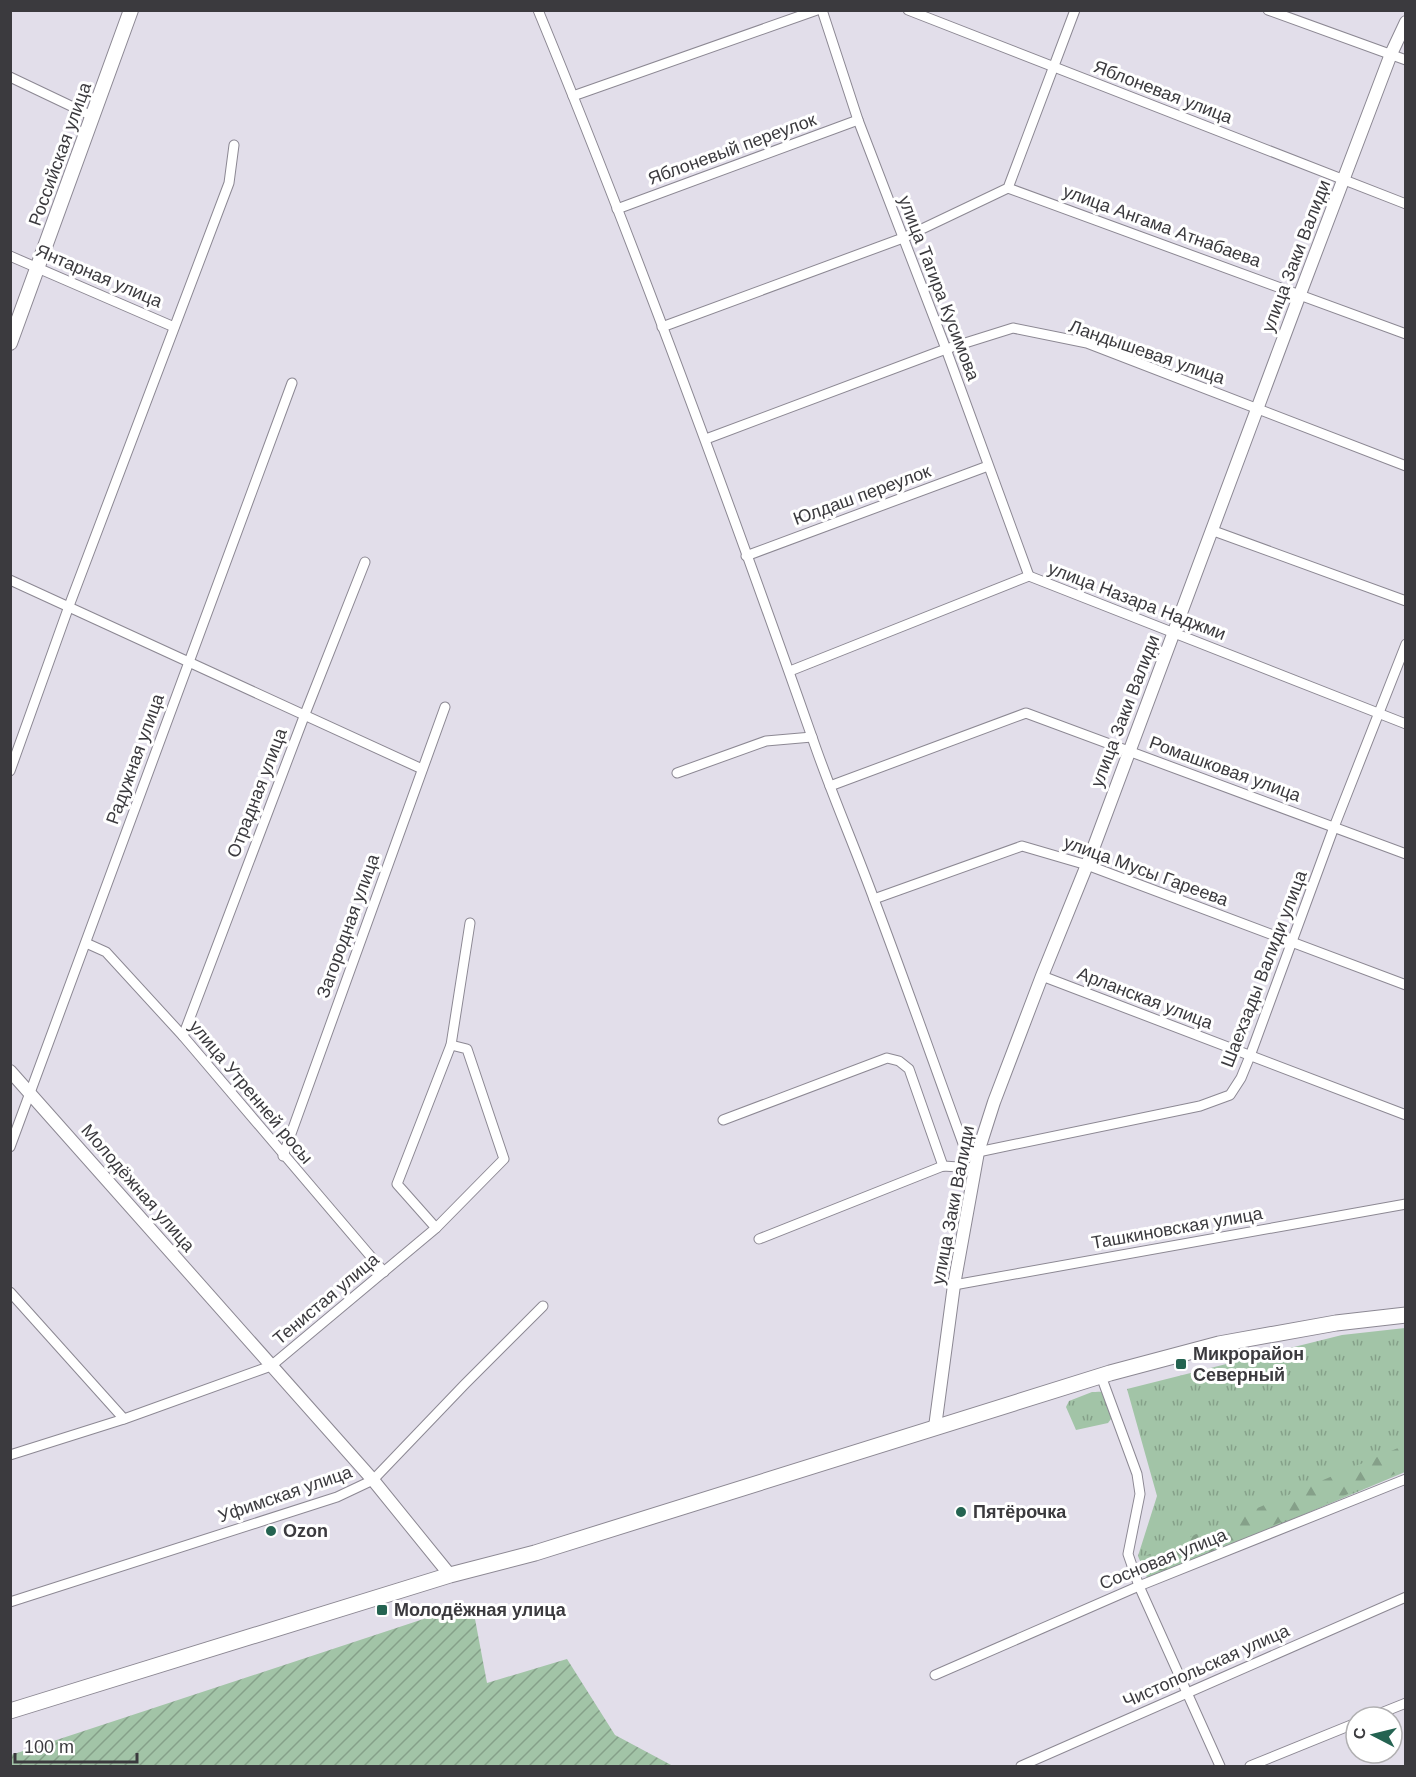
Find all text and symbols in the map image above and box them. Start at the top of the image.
street label: Яблоневая улица [1091,56,1236,128]
street label: Российская улица [25,79,96,228]
street label: Яблоневый переулок [645,109,819,189]
street label: улица Заки Валиди [1258,177,1334,335]
street label: улица Ангама Атнабаева [1060,181,1265,271]
street label: улица Тагира Кусимова [894,193,984,384]
street label: Янтарная улица [33,240,166,312]
street label: Ландышевая улица [1067,316,1228,388]
street label: Юлдаш переулок [791,461,933,529]
street label: улица Назара Наджми [1045,558,1229,644]
street label: улица Заки Валиди [1087,632,1163,790]
street label: Радужная улица [102,690,168,827]
street label: Отрадная улица [223,725,291,861]
street label: Ромашковая улица [1147,732,1304,806]
street label: улица Мусы Гареева [1061,832,1232,910]
street label: Загородная улица [313,851,384,1001]
street label: Шаехзады Валиди улица [1217,867,1311,1070]
street label: Арланская улица [1074,963,1216,1033]
street label: улица Утренней росы [185,1016,317,1168]
street label: Молодёжная улица [77,1120,199,1256]
street label: улица Заки Валиди [928,1124,978,1286]
street label: Ташкиновская улица [1090,1203,1265,1253]
street label: Тенистая улица [269,1249,383,1349]
place label: Микрорайон Северный [1193,1344,1304,1385]
marker: Микрорайон Северный [1174,1357,1188,1371]
street label: Уфимская улица [215,1461,355,1526]
place label: Пятёрочка [973,1502,1067,1522]
marker: Пятёрочка [954,1505,968,1519]
place label: Ozon [283,1521,328,1541]
marker: Ozon [264,1524,278,1538]
street label: Сосновая улица [1096,1524,1231,1594]
place label: Молодёжная улица [394,1600,567,1620]
marker: Молодёжная улица [375,1603,389,1617]
street label: Чистопольская улица [1120,1620,1293,1712]
north arrow [1344,1705,1404,1765]
scale bar [15,1726,136,1764]
text: С [1350,1726,1369,1740]
text: 100 m [24,1737,74,1757]

